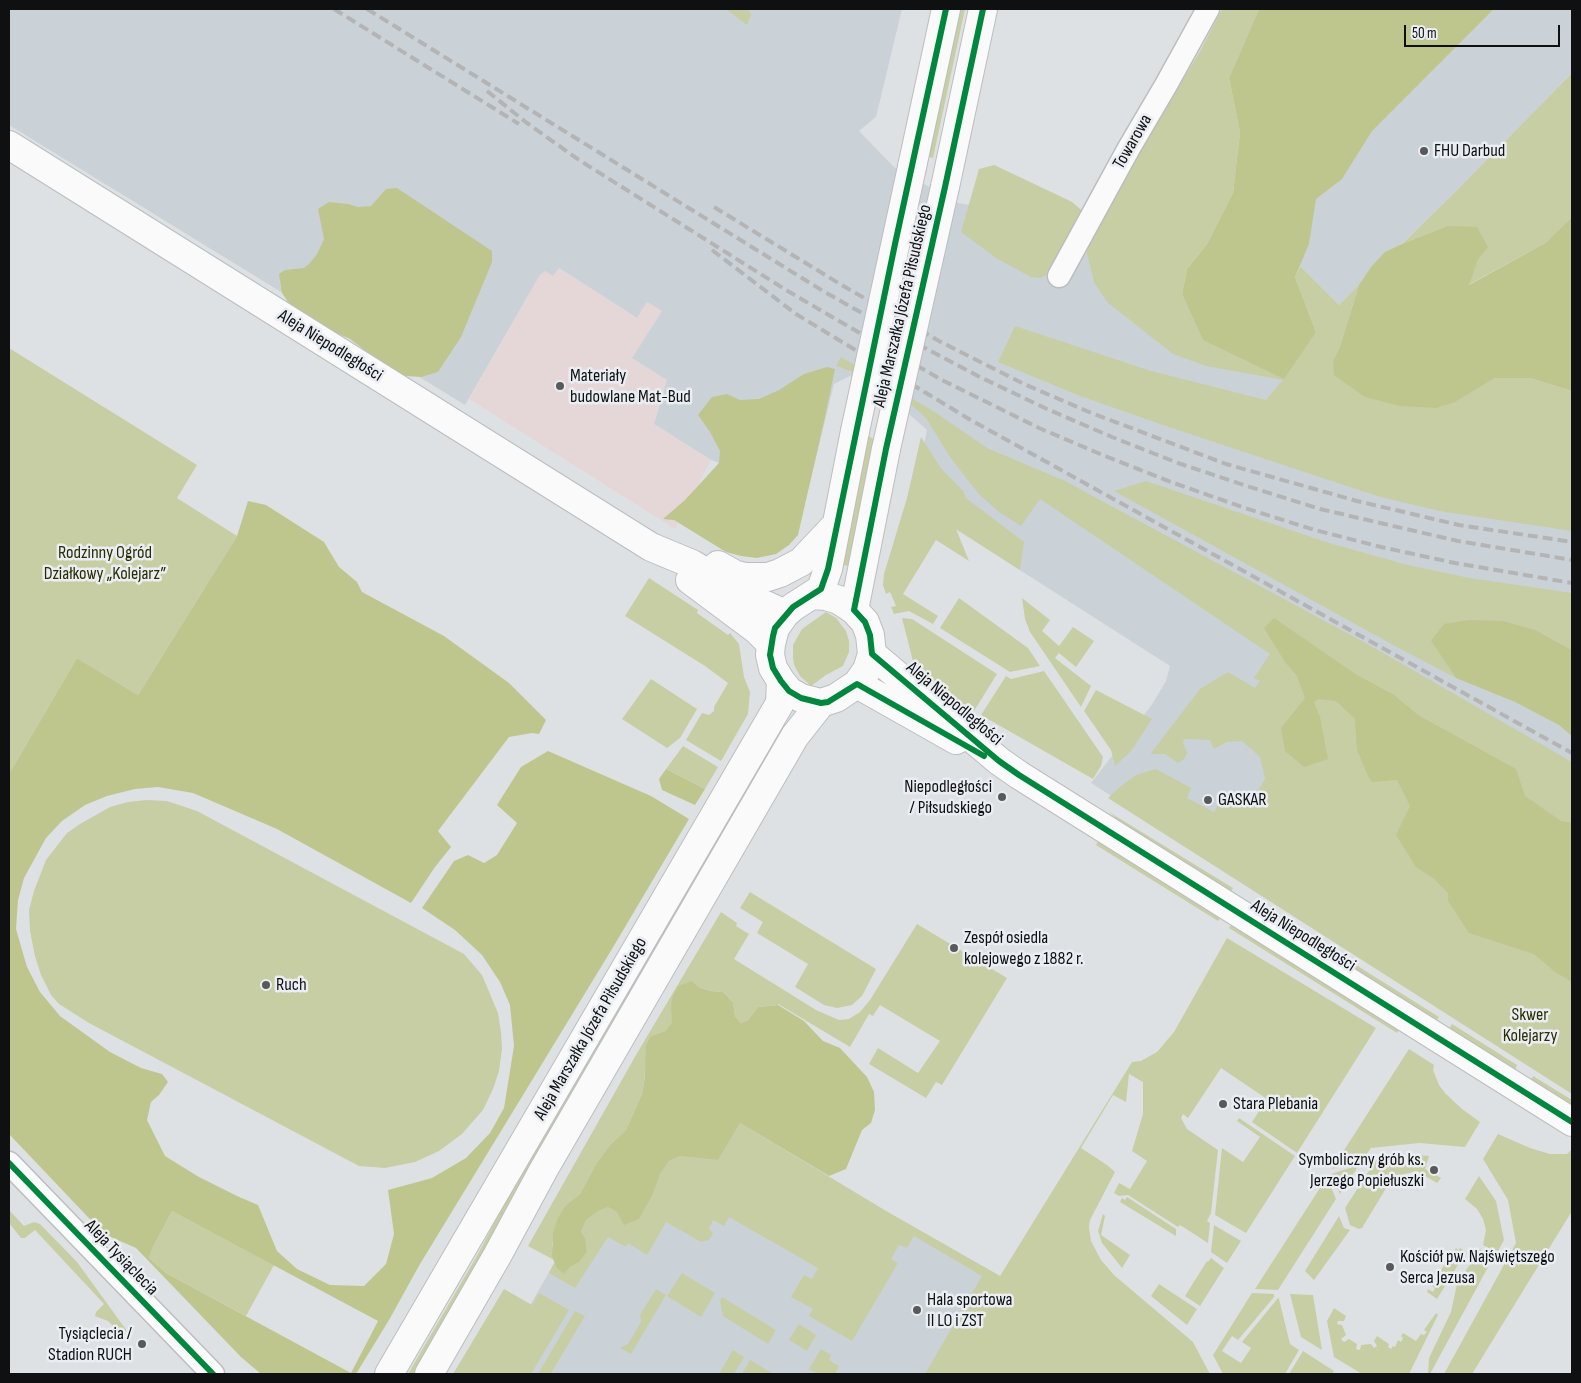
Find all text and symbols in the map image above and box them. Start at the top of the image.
scale bar [1406,15,1562,47]
text: 50 m [1412,24,1437,43]
street label: Towarowa [1109,111,1157,173]
place label: FHU Darbud [1434,140,1505,162]
marker: FHU Darbud [1418,145,1430,157]
street label: Aleja Marszałka Józefa Piłsudskiego [869,203,937,409]
street label: Aleja Niepodległości [274,305,386,387]
place label: Materiały budowlane Mat-Bud [570,365,691,408]
marker: Materiały budowlane Mat-Bud [554,380,566,392]
park label: Rodzinny Ogród Działkowy „Kolejarz” [44,542,166,584]
street label: Aleja Niepodległości [901,657,1007,751]
place label: Niepodległości / Piłsudskiego [904,776,992,819]
place label: GASKAR [1218,789,1267,811]
marker: Niepodległości / Piłsudskiego [996,791,1008,803]
marker: GASKAR [1202,794,1214,806]
street label: Aleja Niepodległości [1247,895,1359,977]
place label: Zespół osiedla kolejowego z 1882 r. [964,927,1083,970]
street label: Aleja Marszałka Józefa Piłsudskiego [530,934,652,1124]
marker: Zespół osiedla kolejowego z 1882 r. [948,942,960,954]
place label: Ruch [276,974,307,996]
marker: Ruch [260,979,272,991]
park label: Skwer Kolejarzy [1503,1004,1557,1046]
place label: Stara Plebania [1233,1093,1318,1115]
marker: Stara Plebania [1217,1098,1229,1110]
place label: Symboliczny grób ks. Jerzego Popiełuszki [1298,1149,1424,1192]
marker: Symboliczny grób ks. Jerzego Popiełuszki [1428,1164,1440,1176]
street label: Aleja Tysiąclecia [80,1216,162,1300]
place label: Kościół pw. Najświętszego Serca Jezusa [1400,1246,1555,1288]
marker: Kościół pw. Najświętszego Serca Jezusa [1384,1261,1396,1273]
place label: Hala sportowa II LO i ZST [927,1289,1013,1332]
marker: Hala sportowa II LO i ZST [911,1304,923,1316]
place label: Tysiąclecia / Stadion RUCH [48,1323,132,1366]
marker: Tysiąclecia / Stadion RUCH [136,1338,148,1350]

